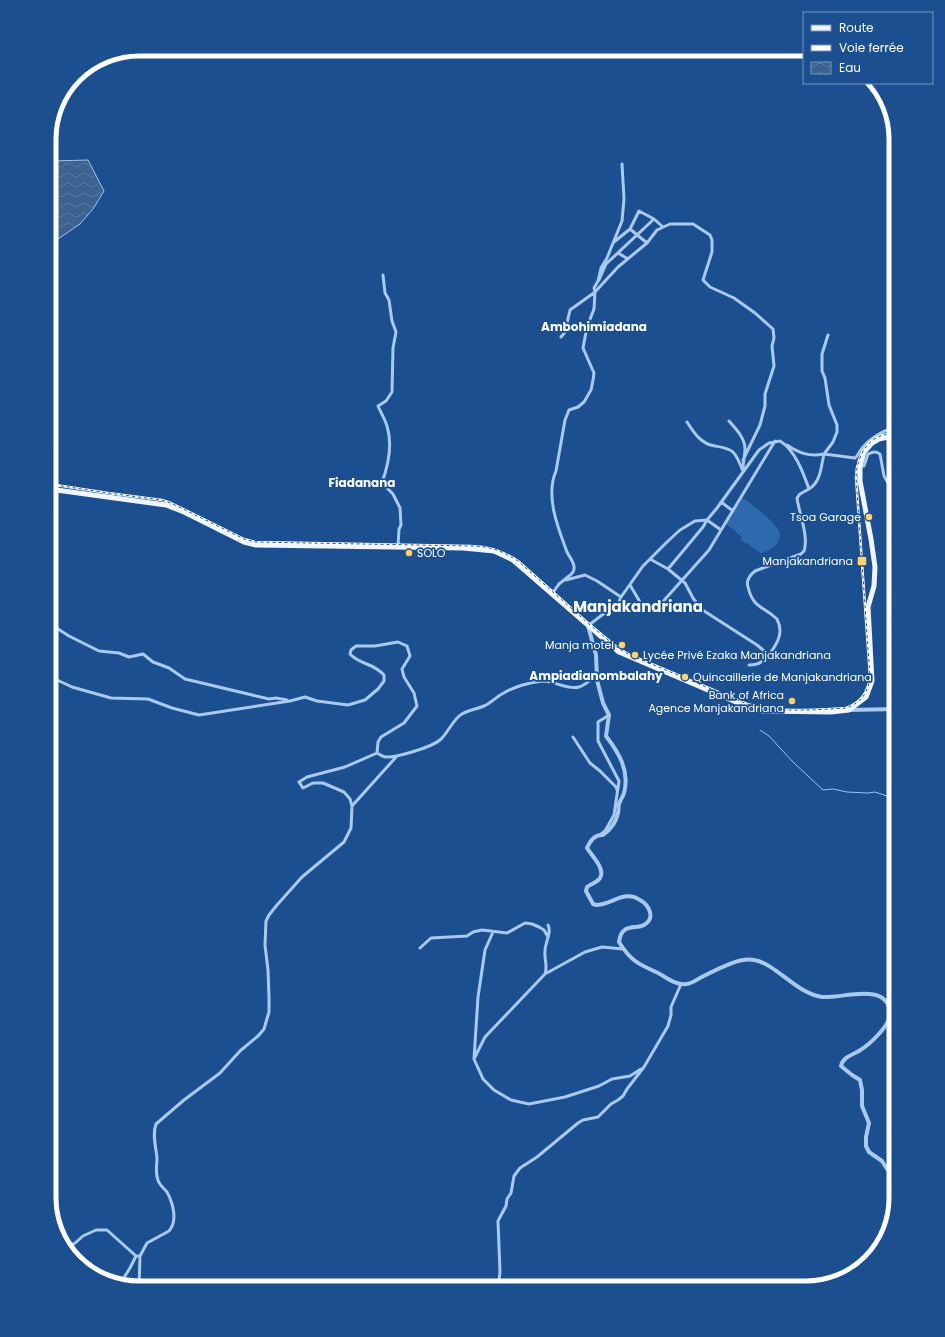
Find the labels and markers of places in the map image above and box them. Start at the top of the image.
place label: Tsoa Garage [790,509,861,525]
marker: Tsoa Garage [864,512,874,522]
place label: SOLO [417,545,446,561]
marker: SOLO [404,548,414,558]
place label: Manjakandriana [763,553,853,569]
marker: Manjakandriana [856,555,868,567]
place label: Manja motel [545,637,614,653]
marker: Manja motel [617,640,627,650]
place label: Lycée Privé Ezaka Manjakandriana [643,647,831,663]
marker: Lycée Privé Ezaka Manjakandriana [630,650,640,660]
place label: Quincaillerie de Manjakandriana [693,669,872,685]
marker: Quincaillerie de Manjakandriana [680,672,690,682]
place label: Bank of Africa Agence Manjakandriana [648,687,784,716]
marker: Bank of Africa Agence Manjakandriana [787,696,797,706]

